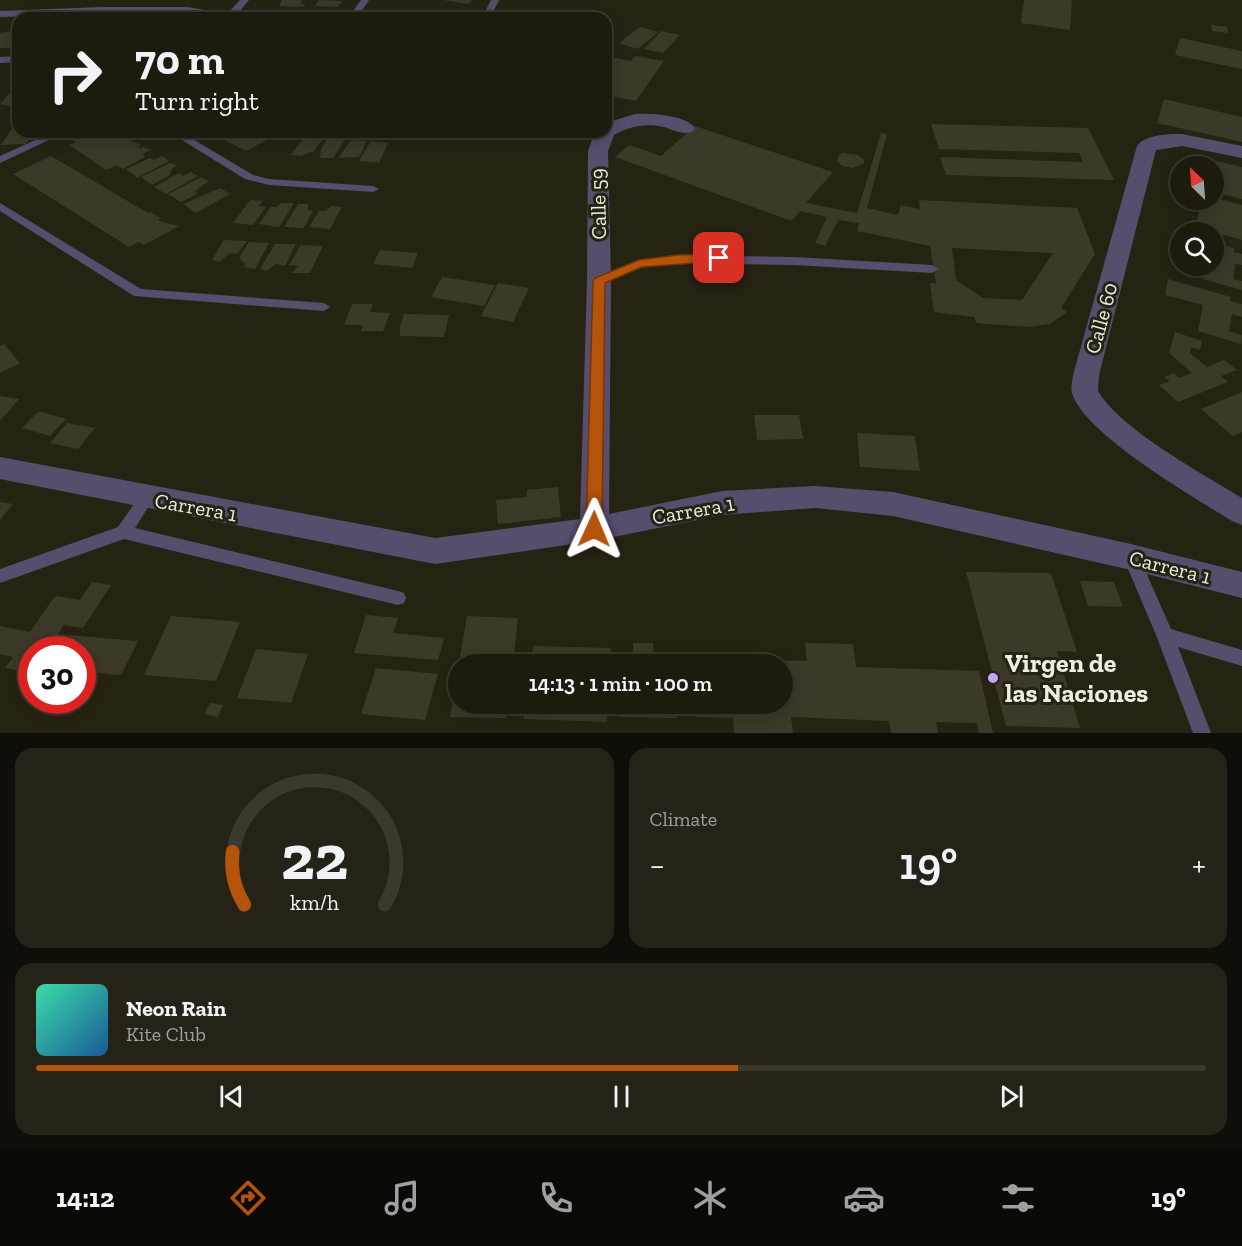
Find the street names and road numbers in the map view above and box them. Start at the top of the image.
street label: Calle 59 [585,168,611,240]
street label: Calle 60 [1080,280,1122,356]
street label: Carrera 1 [153,487,239,527]
street label: Carrera 1 [650,490,736,530]
street label: Carrera 1 [1127,545,1213,589]

